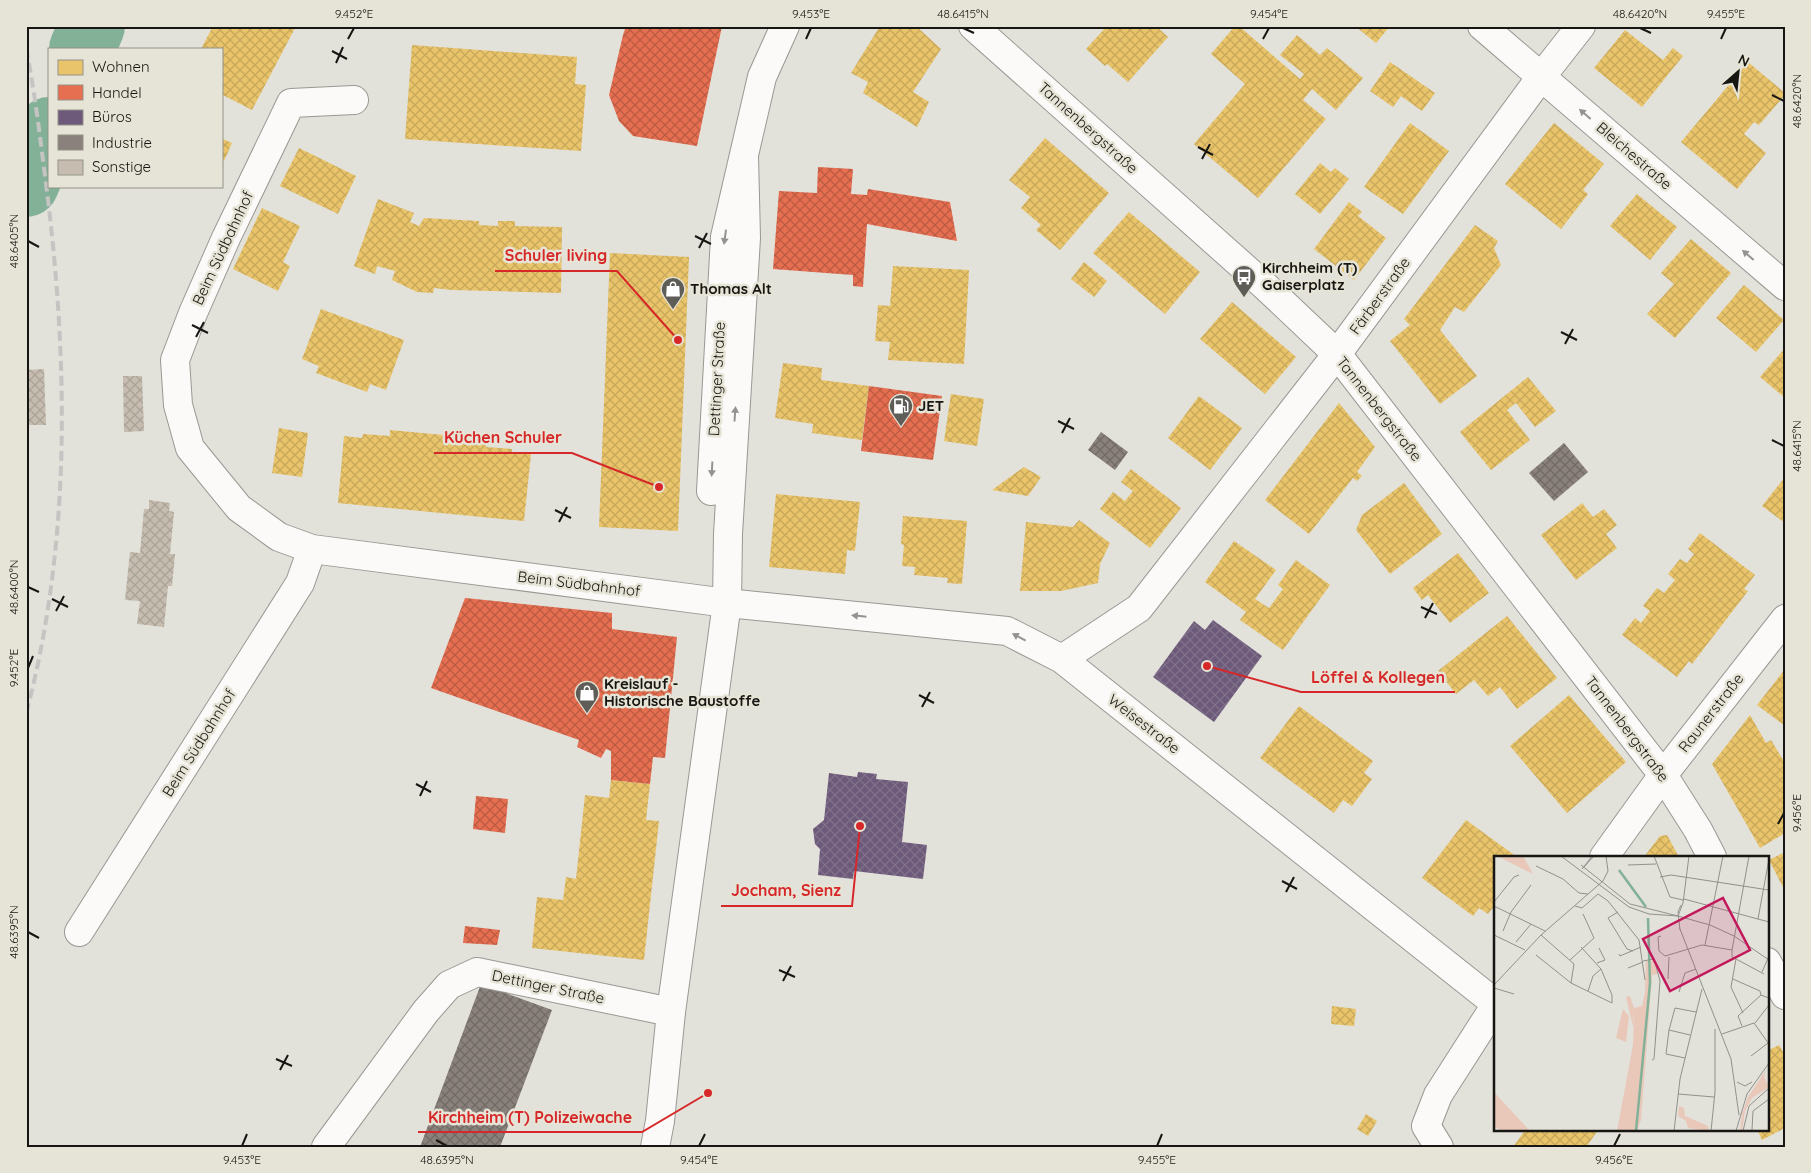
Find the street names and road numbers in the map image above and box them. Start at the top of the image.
street label: Tannenbergstraße [1034,78,1142,177]
street label: Bleichestraße [1593,118,1676,194]
street label: Beim Südbahnhof [188,187,258,308]
street label: Färberstraße [1345,253,1414,338]
street label: Dettinger Straße [704,321,729,437]
street label: Tannenbergstraße [1333,352,1426,465]
street label: Beim Südbahnhof [517,567,642,601]
street label: Raunerstraße [1674,669,1747,756]
street label: Tannenbergstraße [1581,672,1673,785]
street label: Beim Südbahnhof [158,685,240,800]
street label: Weisestraße [1105,690,1184,758]
street label: Dettinger Straße [490,965,606,1008]

